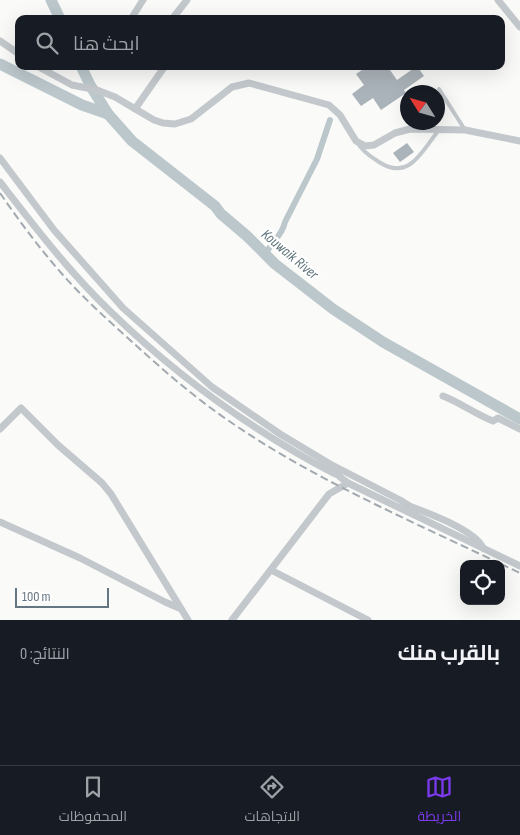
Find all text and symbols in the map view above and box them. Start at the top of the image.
search box [15,15,505,70]
icon: search [33,29,61,57]
text: ابحث هنا [73,33,140,56]
north arrow [400,85,445,130]
water label: Kouwaik River [257,225,323,284]
map controls [460,560,505,605]
button: locate [460,560,505,605]
scale bar [15,585,109,608]
text: 100 m [22,588,51,605]
text: بالقرب منك [398,641,500,666]
text: النتائج: 0 [20,645,70,664]
tab: المحفوظات [59,773,127,829]
tab: الاتجاهات [245,773,300,829]
tab: الخريطة [418,773,461,829]

